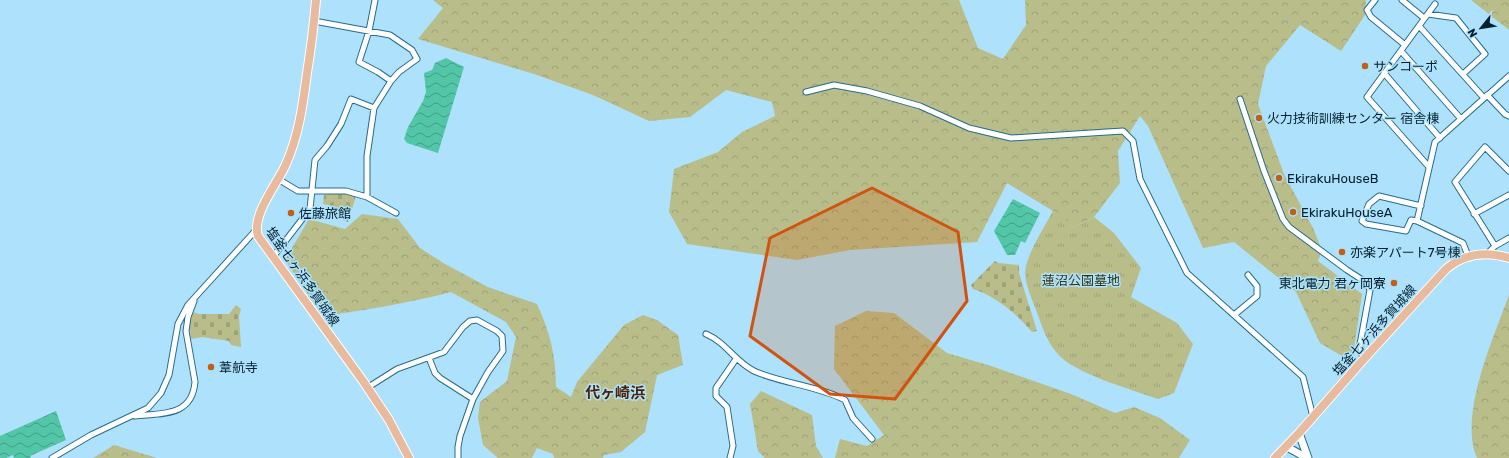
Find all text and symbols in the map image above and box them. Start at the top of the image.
north arrow [1461,8,1501,48]
text: N [1465,26,1480,39]
place label: サンコーポ [1373,59,1438,74]
marker: サンコーポ [1360,61,1370,71]
place label: 火力技術訓練センター 宿舎棟 [1267,111,1439,126]
marker: 火力技術訓練センター 宿舎棟 [1254,113,1264,123]
place label: EkirakuHouseB [1287,171,1378,186]
marker: EkirakuHouseB [1274,173,1284,183]
place label: EkirakuHouseA [1301,205,1393,220]
place label: 佐藤旅館 [299,206,351,221]
marker: EkirakuHouseA [1288,207,1298,217]
marker: 佐藤旅館 [286,208,296,218]
street label: 塩釜七ヶ浜多賀城線 [263,224,342,329]
place label: 亦楽アパート7号棟 [1350,245,1460,260]
marker: 亦楽アパート7号棟 [1337,247,1347,257]
park label: 蓮沼公園墓地 [1042,273,1120,288]
place label: 東北電力 君ヶ岡寮 [1279,276,1386,291]
marker: 東北電力 君ヶ岡寮 [1389,278,1399,288]
street label: 塩釜七ヶ浜多賀城線 [1330,282,1419,379]
place label: 葦航寺 [219,360,258,375]
marker: 葦航寺 [206,362,216,372]
district label: 代ヶ崎浜 [585,384,646,402]

